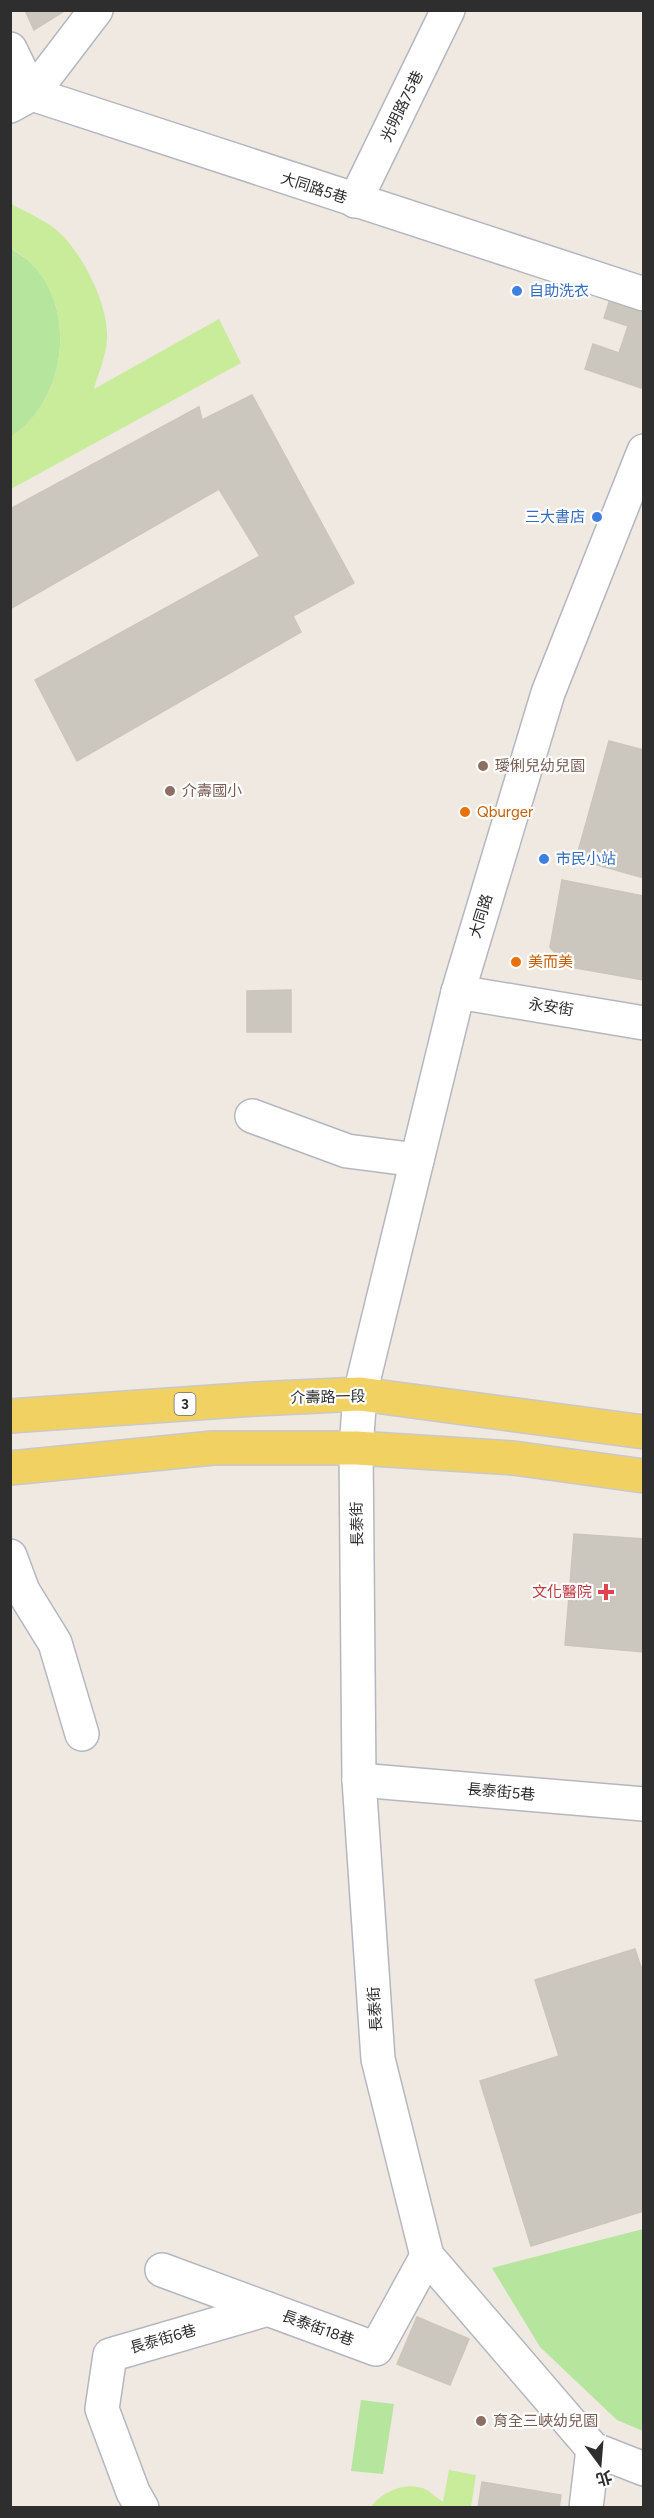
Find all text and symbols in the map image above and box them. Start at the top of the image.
street label: 光明路75巷 [377,68,427,144]
street label: 大同路5巷 [279,169,349,207]
place label: 自助洗衣 [529,282,589,300]
marker: 自助洗衣 [510,284,524,298]
place label: 三大書店 [525,508,585,526]
marker: 三大書店 [590,510,604,524]
place label: 璦俐兒幼兒園 [495,757,585,775]
marker: 璦俐兒幼兒園 [476,759,490,773]
place label: 介壽國小 [182,782,242,800]
marker: 介壽國小 [163,784,177,798]
place label: Qburger [477,803,533,821]
marker: Qburger [458,805,472,819]
place label: 市民小站 [556,850,616,868]
marker: 市民小站 [537,852,551,866]
street label: 大同路 [466,892,496,940]
place label: 美而美 [528,953,573,971]
marker: 美而美 [509,955,523,969]
street label: 永安街 [527,995,575,1019]
street label: 介壽路一段 [290,1387,366,1407]
road number: 3 [174,1393,195,1415]
street label: 長泰街 [348,1501,366,1547]
place label: 文化醫院 [532,1583,592,1601]
marker: 文化醫院 [597,1583,615,1601]
street label: 長泰街5巷 [466,1780,536,1804]
street label: 長泰街 [364,1986,386,2032]
street label: 長泰街18巷 [279,2307,357,2349]
street label: 長泰街6巷 [128,2321,198,2357]
place label: 育全三峽幼兒園 [493,2412,598,2430]
marker: 育全三峽幼兒園 [474,2414,488,2428]
north arrow [570,2434,630,2494]
text: 北 [594,2467,614,2489]

